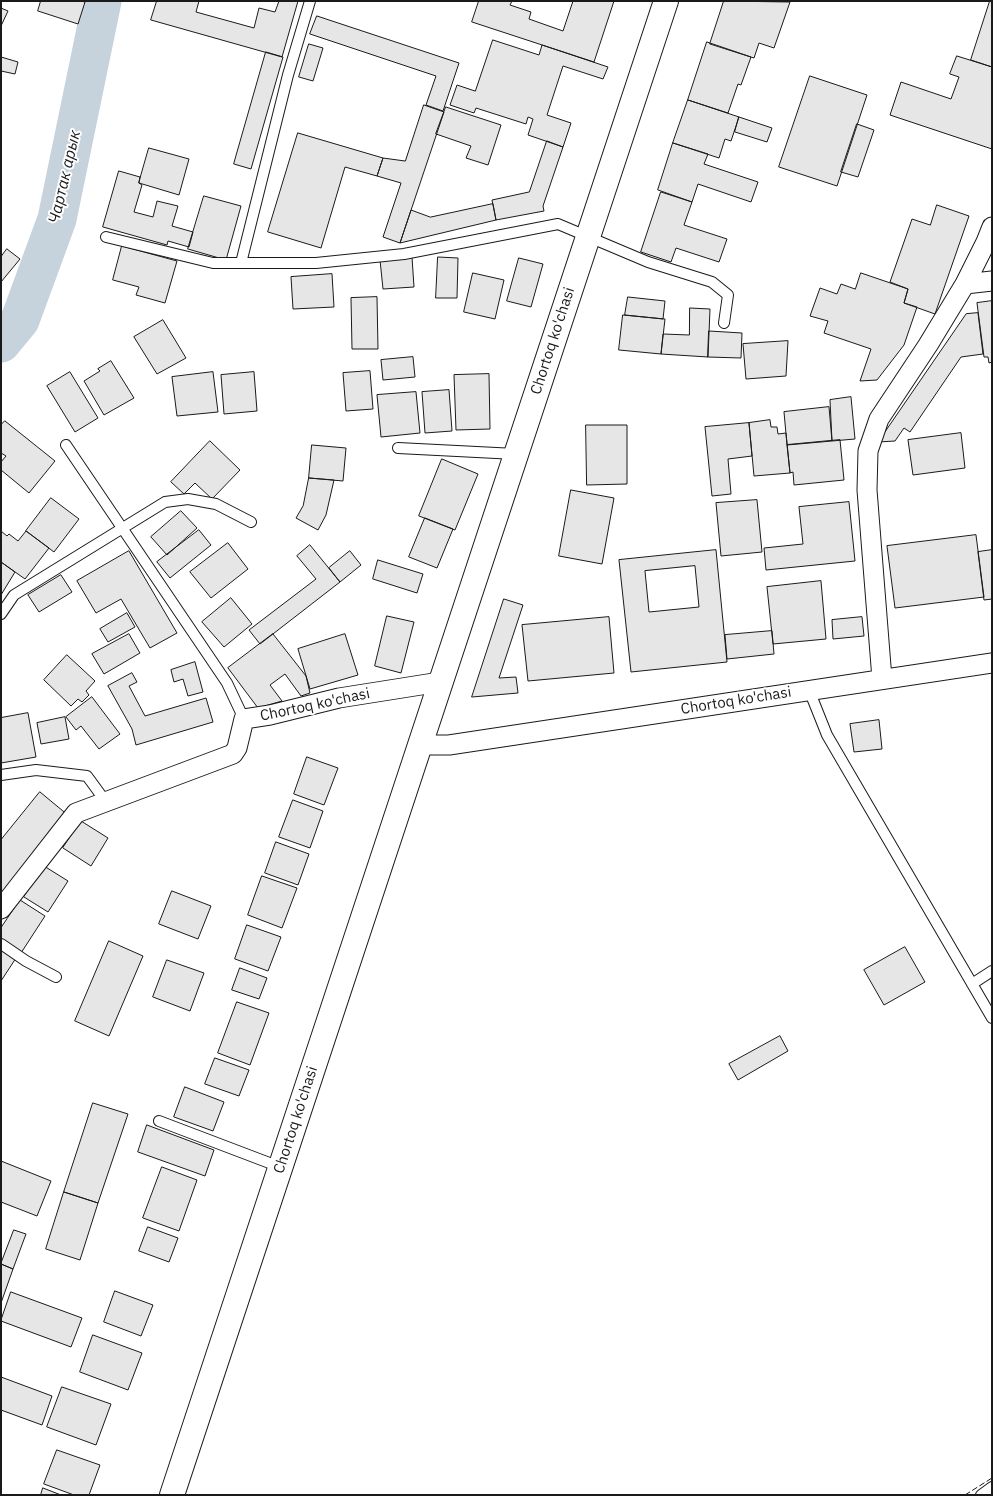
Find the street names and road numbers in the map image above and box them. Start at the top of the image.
street label: Chortoq ko'chasi [527,285,579,397]
street label: Chortoq ko'chasi [679,683,793,719]
street label: Chortoq ko'chasi [258,685,372,725]
street label: Chortoq ko'chasi [270,1064,322,1176]

